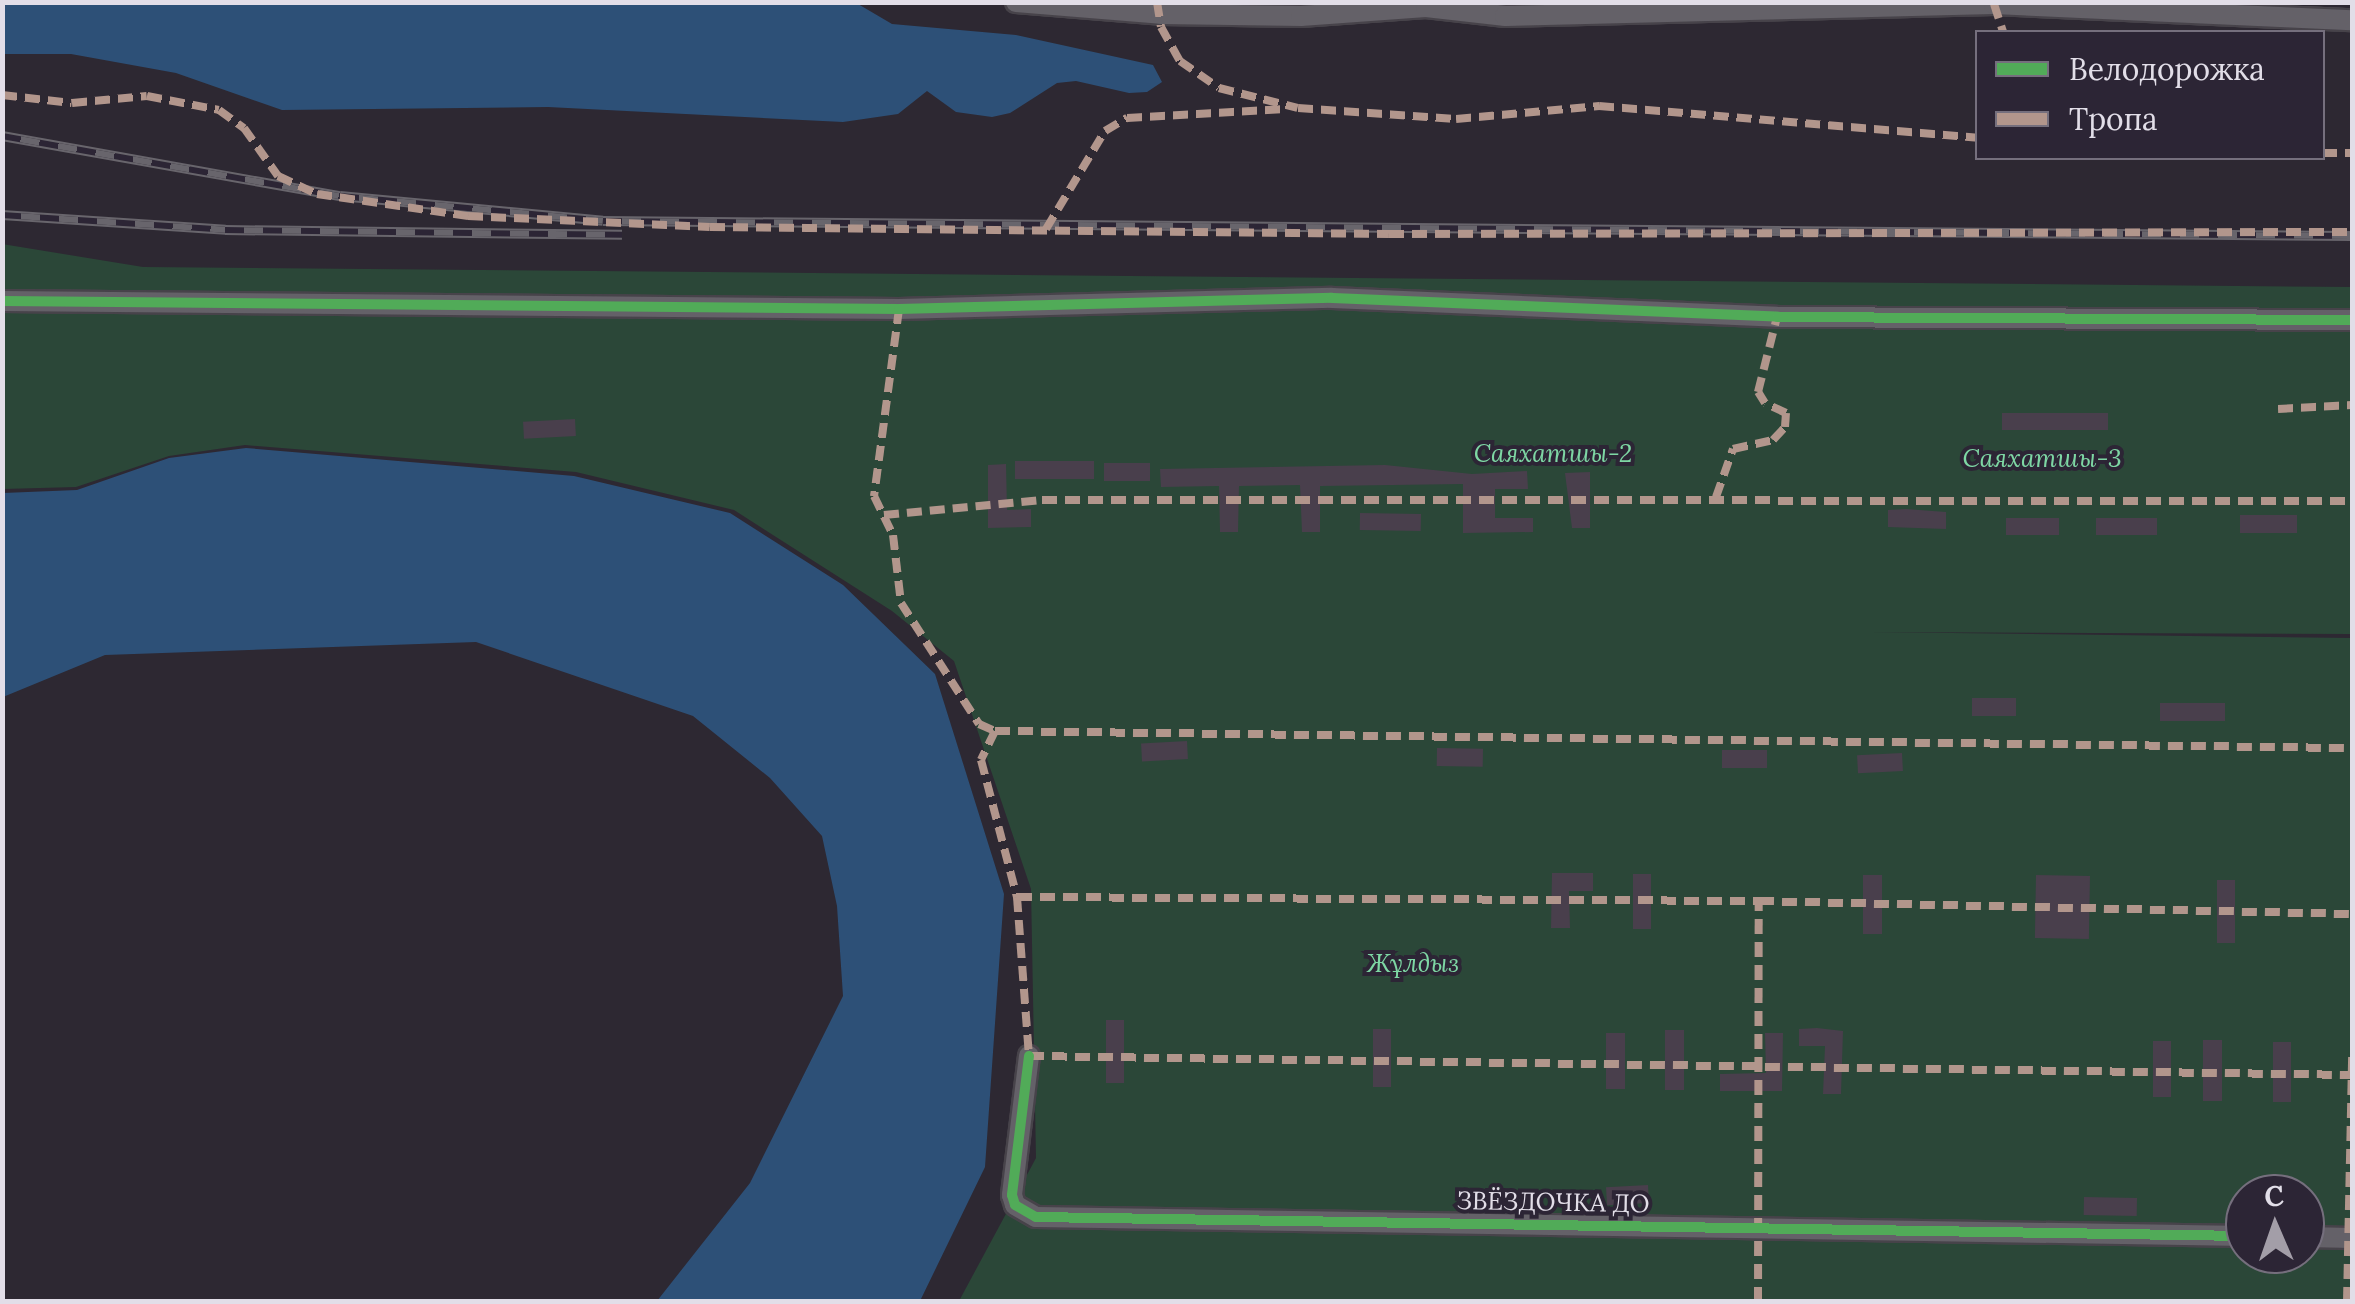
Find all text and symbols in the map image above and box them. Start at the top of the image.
legend [1975,30,2325,160]
text: Велодорожка [2069,50,2265,88]
text: Тропа [2069,100,2158,138]
park label: Саяхатшы-2 [1474,438,1632,468]
park label: Саяхатшы-3 [1962,443,2122,473]
park label: Жұлдыз [1367,948,1459,978]
north arrow [2225,1174,2325,1274]
text: С [2264,1178,2284,1214]
street label: ЗВЁЗДОЧКА ДО [1456,1185,1650,1219]

